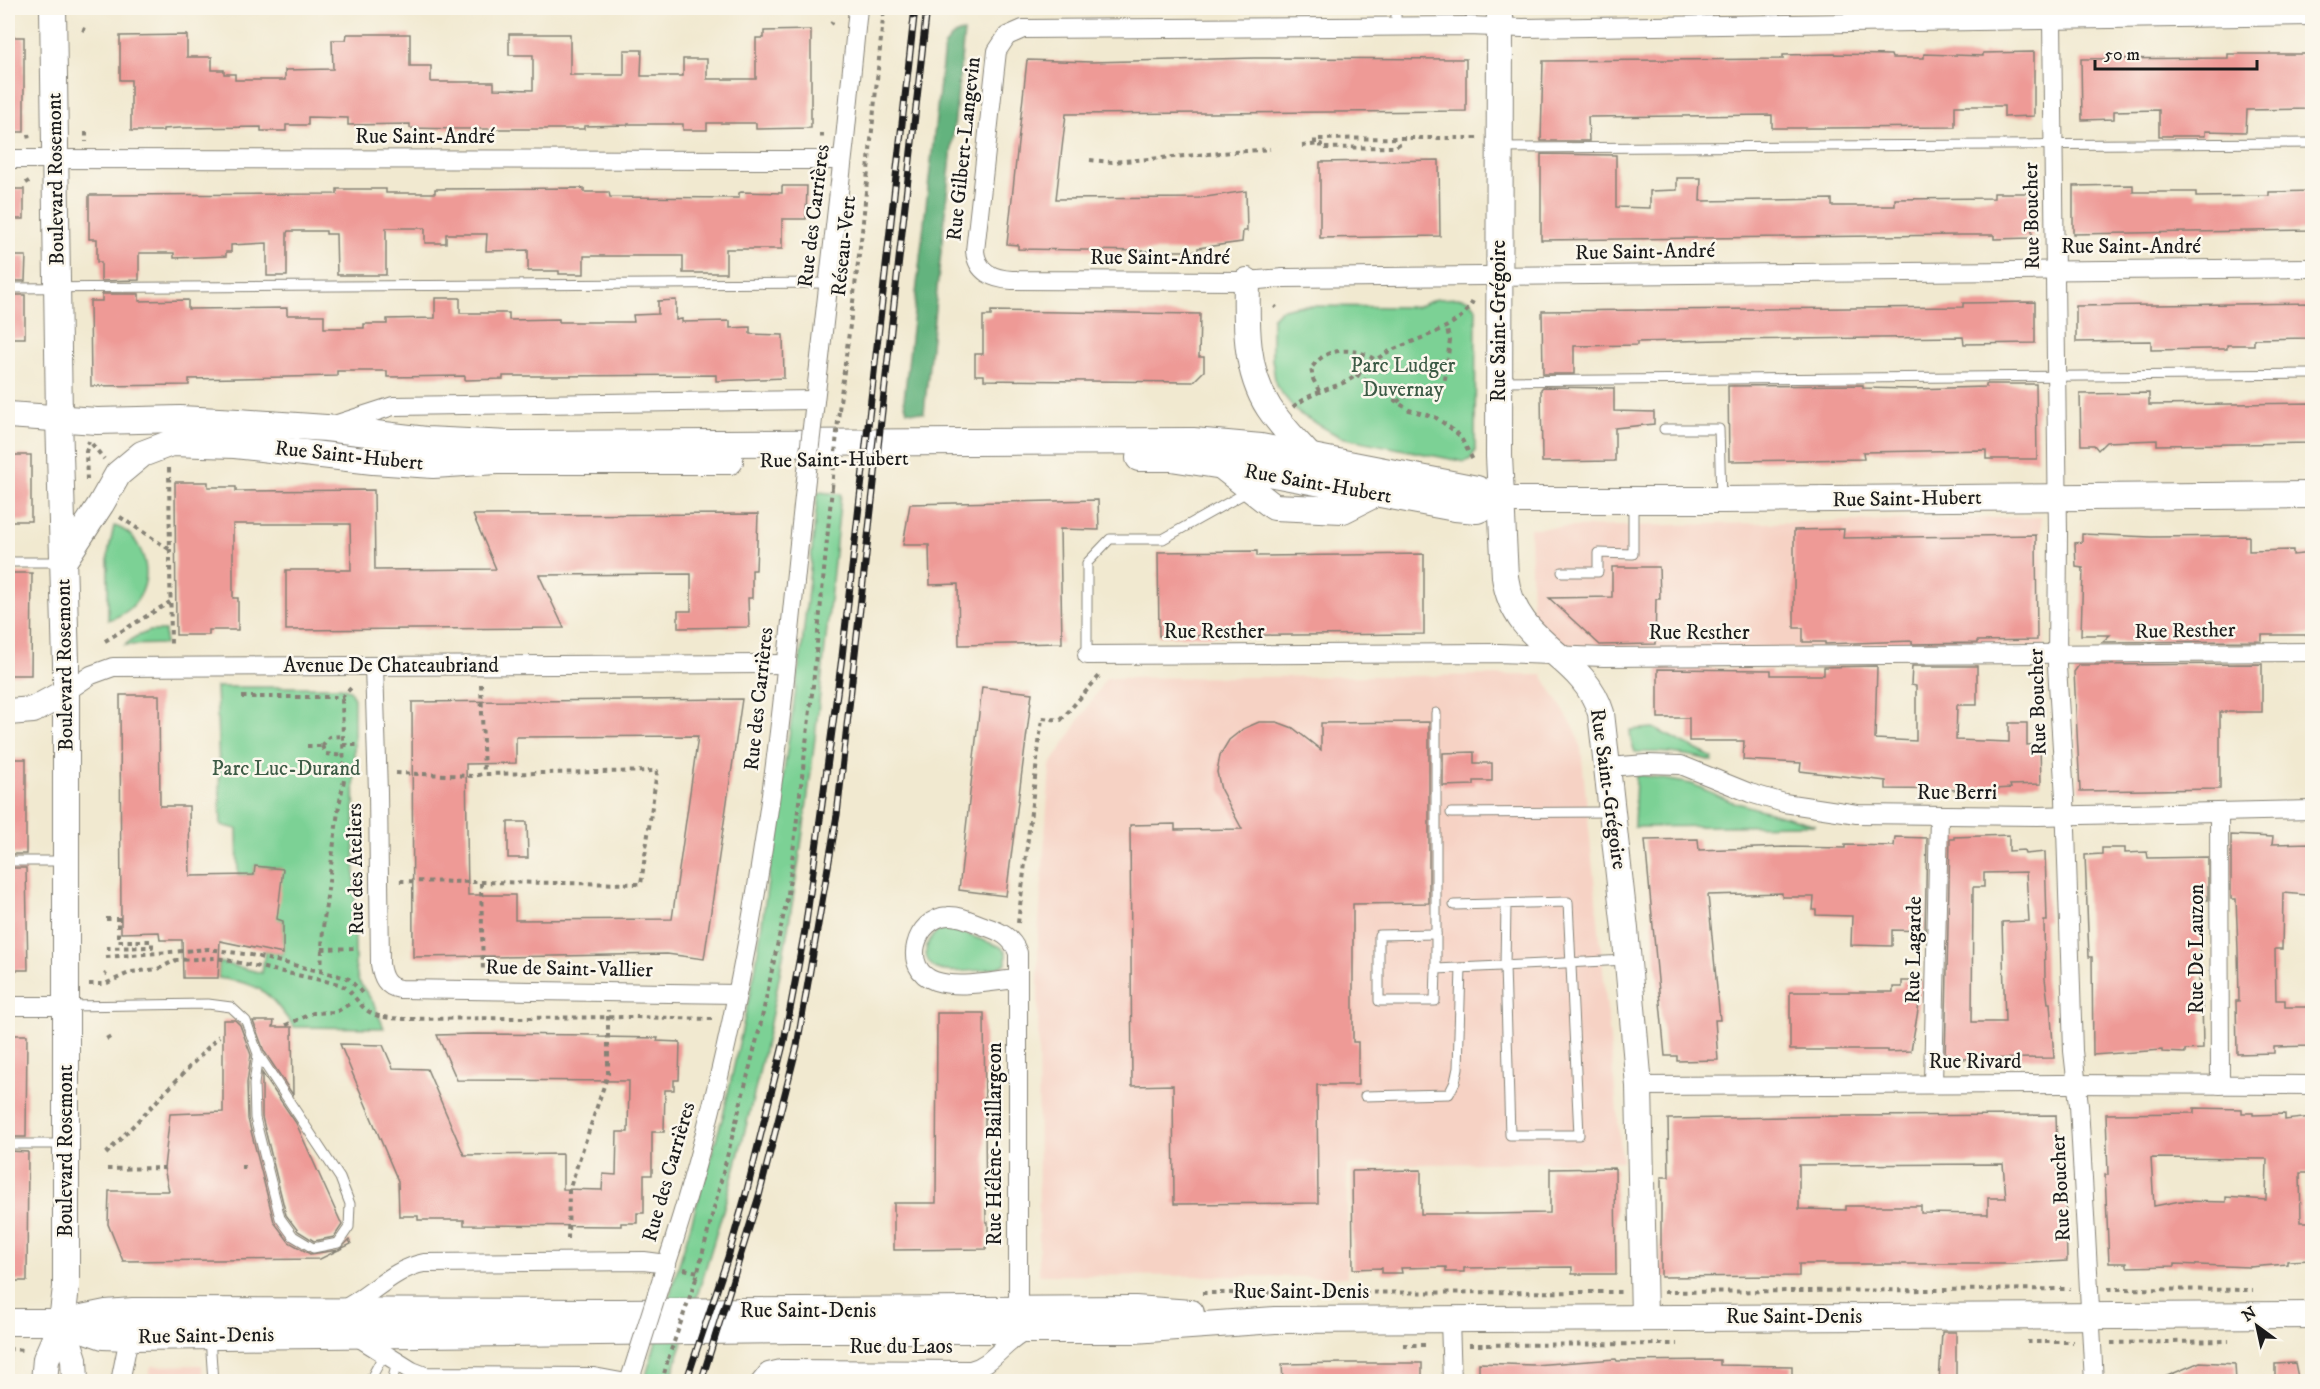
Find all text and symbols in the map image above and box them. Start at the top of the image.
scale bar [2095,33,2257,71]
text: 50 m [2104,44,2140,66]
street label: Rue Gilbert-Langevin [941,56,987,242]
street label: Boulevard Rosemont [41,92,71,266]
street label: Rue Saint-André [355,124,495,150]
street label: Rue des Carrières [792,143,836,289]
street label: Rue Boucher [2018,162,2046,270]
street label: Réseau-Vert [826,194,862,298]
street label: Rue Saint-André [2061,234,2201,260]
street label: Rue Saint-André [1575,238,1716,266]
street label: Rue Saint-Grégoire [1486,240,1512,402]
street label: Rue Saint-André [1090,245,1230,271]
park label: Parc Ludger Duvernay [1351,353,1456,403]
street label: Rue Saint-Hubert [273,435,425,477]
street label: Rue Saint-Hubert [759,446,909,474]
street label: Rue Saint-Hubert [1242,458,1394,510]
street label: Rue Saint-Hubert [1832,485,1982,513]
street label: Boulevard Rosemont [50,578,80,752]
street label: Rue Resther [2134,617,2236,645]
street label: Rue Resther [1163,619,1265,645]
street label: Rue Resther [1648,620,1750,646]
street label: Rue des Carrières [739,626,779,772]
street label: Rue Boucher [2023,648,2053,756]
street label: Avenue De Chateaubriand [283,653,499,679]
street label: Rue Saint-Grégoire [1584,707,1632,871]
park label: Parc Luc-Durand [211,756,361,782]
street label: Rue Berri [1917,780,1997,806]
street label: Rue des Ateliers [342,803,370,935]
street label: Rue De Lauzon [2184,884,2210,1014]
street label: Rue Lagarde [1900,896,1928,1004]
street label: Rue de Saint-Vallier [485,955,653,983]
street label: Rue Hélène-Baillargeon [982,1042,1008,1246]
street label: Rue Rivard [1928,1049,2022,1075]
street label: Boulevard Rosemont [53,1064,79,1237]
street label: Rue des Carrières [637,1099,701,1245]
street label: Rue Boucher [2045,1133,2077,1242]
street label: Rue Saint-Denis [1233,1279,1369,1305]
north arrow [2227,1296,2287,1356]
street label: Rue Saint-Denis [740,1298,876,1324]
text: N [2238,1302,2260,1326]
street label: Rue Saint-Denis [1726,1304,1862,1330]
street label: Rue Saint-Denis [138,1322,274,1350]
street label: Rue du Laos [849,1334,953,1360]

